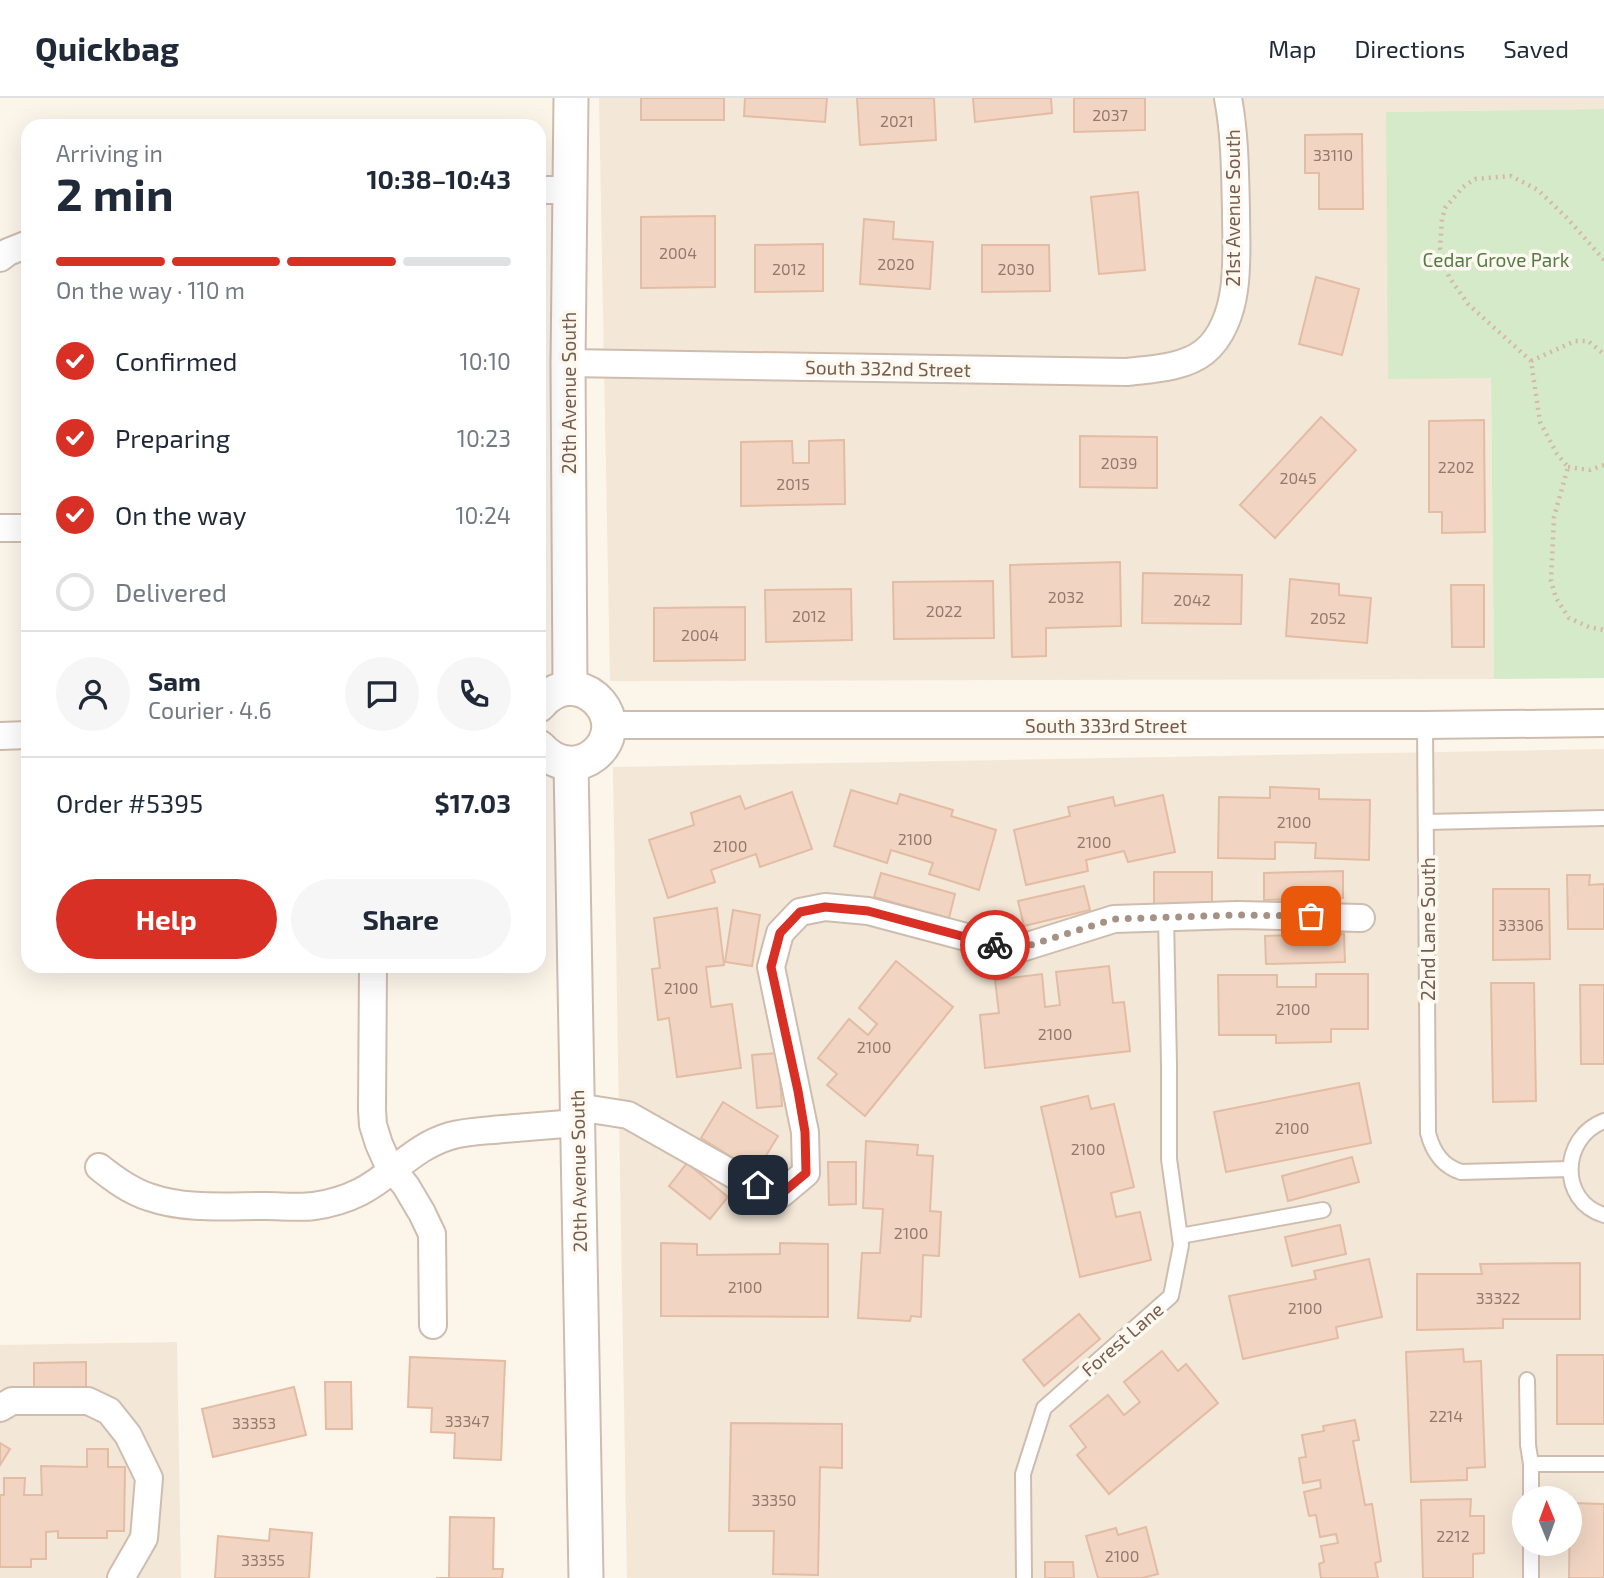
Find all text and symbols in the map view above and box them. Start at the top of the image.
text: Quickbag [35,28,179,68]
text: Map [1268,34,1316,63]
text: Directions [1354,34,1465,63]
text: Saved [1503,34,1569,63]
house number: 2037 [1092,105,1128,124]
house number: 2021 [880,111,914,130]
street label: 21st Avenue South [1221,129,1244,287]
text: Arriving in [56,139,163,167]
house number: 33110 [1313,145,1353,164]
text: 10:38–10:43 [366,163,511,194]
text: 2 min [56,165,174,220]
house number: 2004 [659,243,697,262]
park label: Cedar Grove Park [1422,248,1570,271]
house number: 2020 [877,254,915,273]
house number: 2012 [772,259,806,278]
house number: 2030 [997,259,1035,278]
text: On the way · 110 m [56,276,245,304]
street label: 20th Avenue South [557,312,580,474]
icon: check [56,342,94,380]
text: Confirmed [115,345,238,376]
text: 10:10 [460,347,511,375]
street label: South 332nd Street [805,355,971,381]
icon: check [56,419,94,457]
text: Preparing [115,422,230,453]
text: 10:23 [457,424,511,452]
house number: 2039 [1101,453,1137,472]
house number: 2202 [1438,457,1474,476]
house number: 2045 [1279,468,1317,487]
house number: 2015 [776,474,810,493]
icon: check [56,496,94,534]
text: On the way [115,499,246,530]
text: 10:24 [455,501,511,529]
text: Delivered [115,576,227,607]
house number: 2032 [1048,587,1084,606]
house number: 2042 [1173,590,1211,609]
house number: 2022 [926,601,962,620]
house number: 2012 [792,606,826,625]
house number: 2052 [1310,608,1346,627]
house number: 2004 [681,625,719,644]
button: person [56,657,130,731]
button: chat [345,657,419,731]
button: phone [437,657,511,731]
text: Sam [148,665,201,696]
text: Courier · 4.6 [148,696,272,724]
street label: South 333rd Street [1025,714,1187,737]
text: Order #5395 [56,787,203,818]
text: $17.03 [435,787,511,818]
house number: 2100 [1277,812,1311,831]
house number: 2100 [898,829,932,848]
house number: 2100 [1077,832,1111,851]
house number: 2100 [713,836,747,855]
street label: 22nd Lane South [1416,857,1439,1001]
button: Help [56,879,277,959]
button: Share [291,879,511,959]
pin [1281,886,1341,946]
icon: bag [1292,897,1330,935]
courier [960,910,1030,980]
house number: 33306 [1498,915,1544,934]
icon: bike [976,926,1014,964]
house number: 2100 [664,978,698,997]
house number: 2100 [1276,999,1310,1018]
house number: 2100 [1038,1024,1072,1043]
house number: 2100 [857,1037,891,1056]
street label: 20th Avenue South [565,1089,591,1253]
house number: 2100 [1275,1118,1309,1137]
house number: 2100 [1071,1139,1105,1158]
pin [728,1155,788,1215]
icon: home [739,1166,777,1204]
house number: 2100 [894,1223,928,1242]
house number: 2100 [728,1277,762,1296]
house number: 33322 [1476,1288,1520,1307]
street label: Forest Lane [1076,1297,1168,1381]
house number: 2100 [1288,1298,1322,1317]
house number: 2214 [1429,1406,1463,1425]
house number: 33347 [445,1411,489,1430]
house number: 33353 [232,1413,276,1432]
north arrow [1512,1486,1582,1556]
map controls [1512,1486,1582,1556]
house number: 33350 [752,1490,796,1509]
house number: 2212 [1436,1526,1470,1545]
house number: 2100 [1105,1546,1139,1565]
house number: 33355 [241,1550,285,1569]

